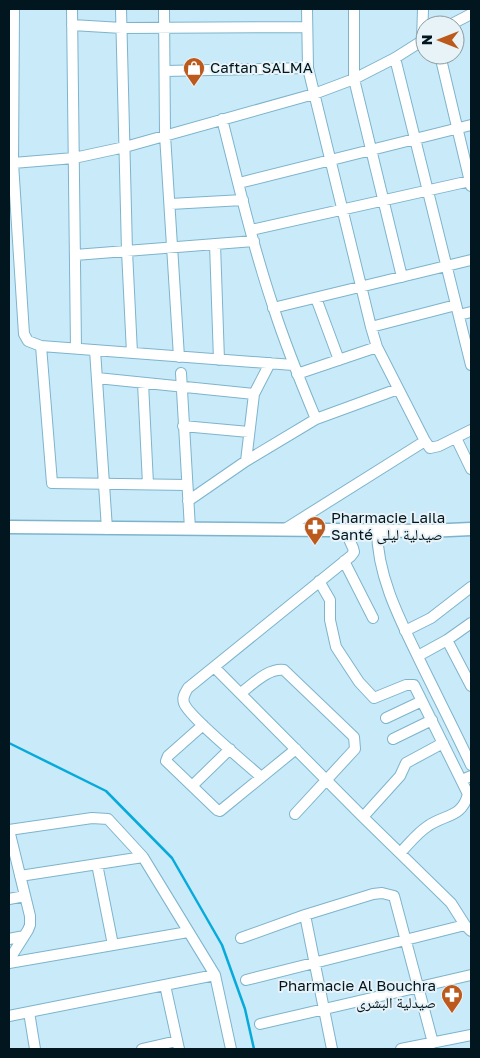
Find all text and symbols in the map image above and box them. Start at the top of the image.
north arrow [415,15,465,65]
text: N [418,35,435,45]
shop icon: Caftan SALMA [182,56,206,87]
place label: Caftan SALMA [210,58,313,76]
place label: Pharmacie Laila Santé صيدلية ليلى [331,508,445,545]
pharmacy icon: Pharmacie Laila Santé صيدلية ليلى [303,515,327,546]
place label: Pharmacie Al Bouchra صيدلية البشرى [278,976,436,1013]
pharmacy icon: Pharmacie Al Bouchra صيدلية البشرى [440,983,464,1014]

